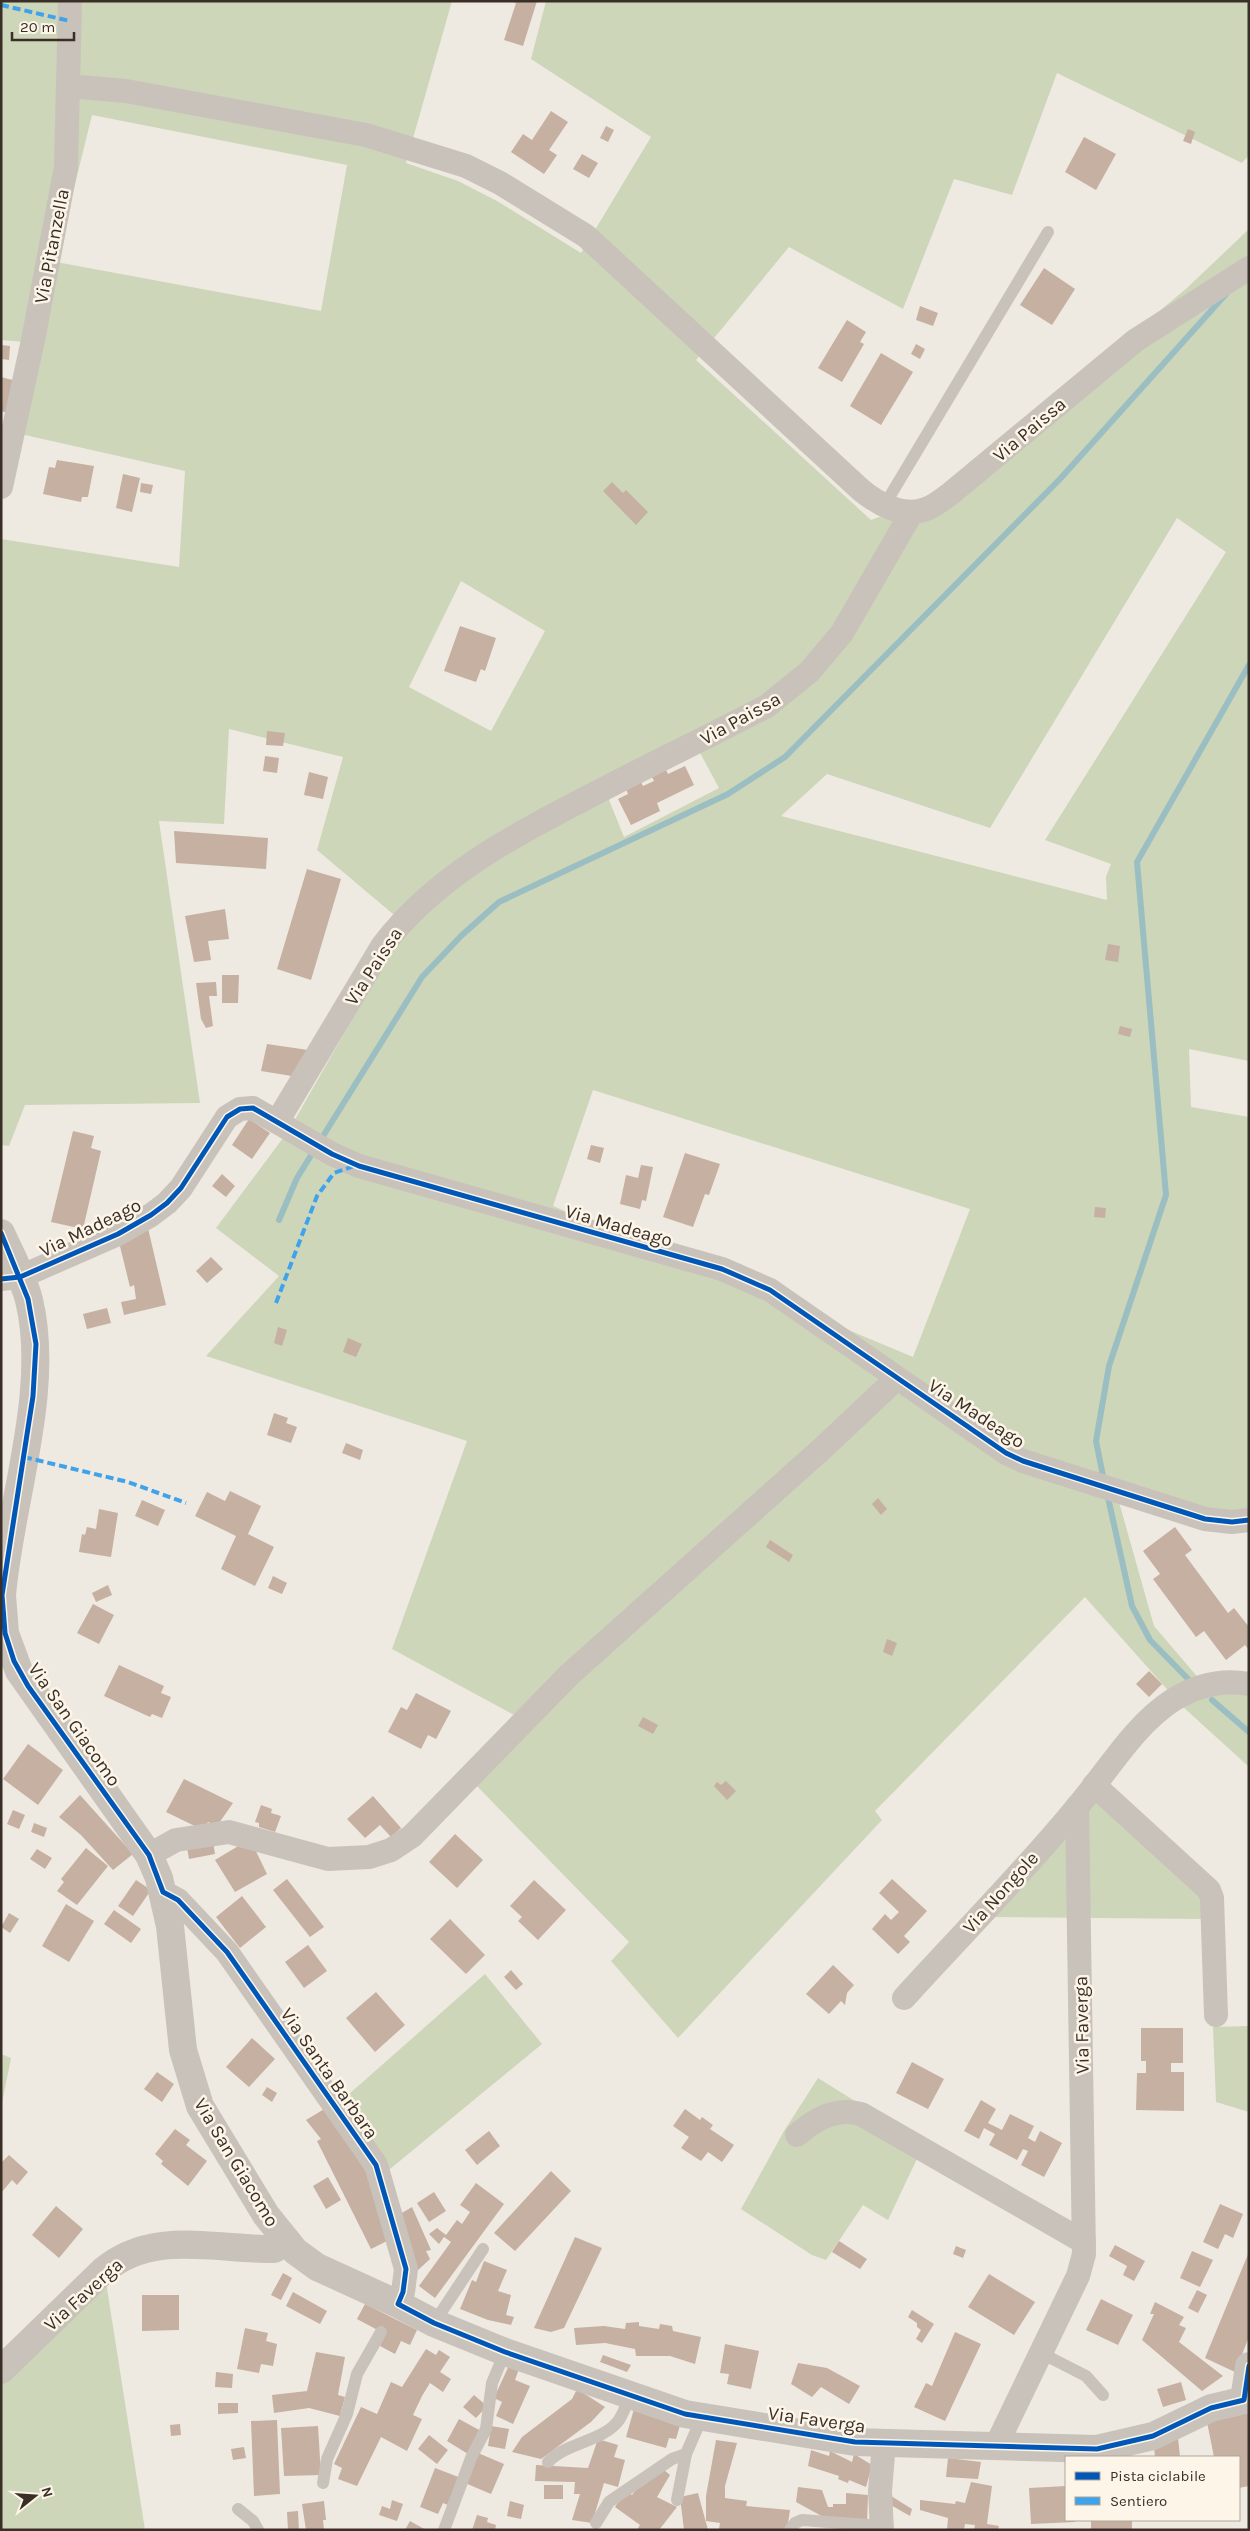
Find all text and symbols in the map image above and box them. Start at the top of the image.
scale bar [12,10,75,42]
text: 20 m [20,18,55,36]
street label: Via Pitanzella [30,187,74,305]
street label: Via Paissa [989,393,1071,467]
street label: Via Paissa [696,688,784,750]
street label: Via Paissa [341,923,407,1010]
street label: Via Madeago [36,1194,145,1262]
street label: Via Madeago [563,1200,675,1252]
street label: Via Madeago [924,1375,1029,1453]
street label: Via San Giacomo [23,1658,125,1791]
street label: Via Nongole [958,1847,1043,1938]
street label: Via Faverga [1070,1976,1094,2074]
street label: Via Santa Barbara [276,2004,383,2143]
street label: Via San Giacomo [189,2094,283,2231]
street label: Via Faverga [40,2254,128,2336]
street label: Via Faverga [767,2402,867,2438]
legend [1065,2456,1240,2521]
text: Pista ciclabile [1110,2467,1206,2485]
north arrow [10,2471,60,2521]
text: N [37,2485,57,2500]
text: Sentiero [1110,2492,1167,2510]

